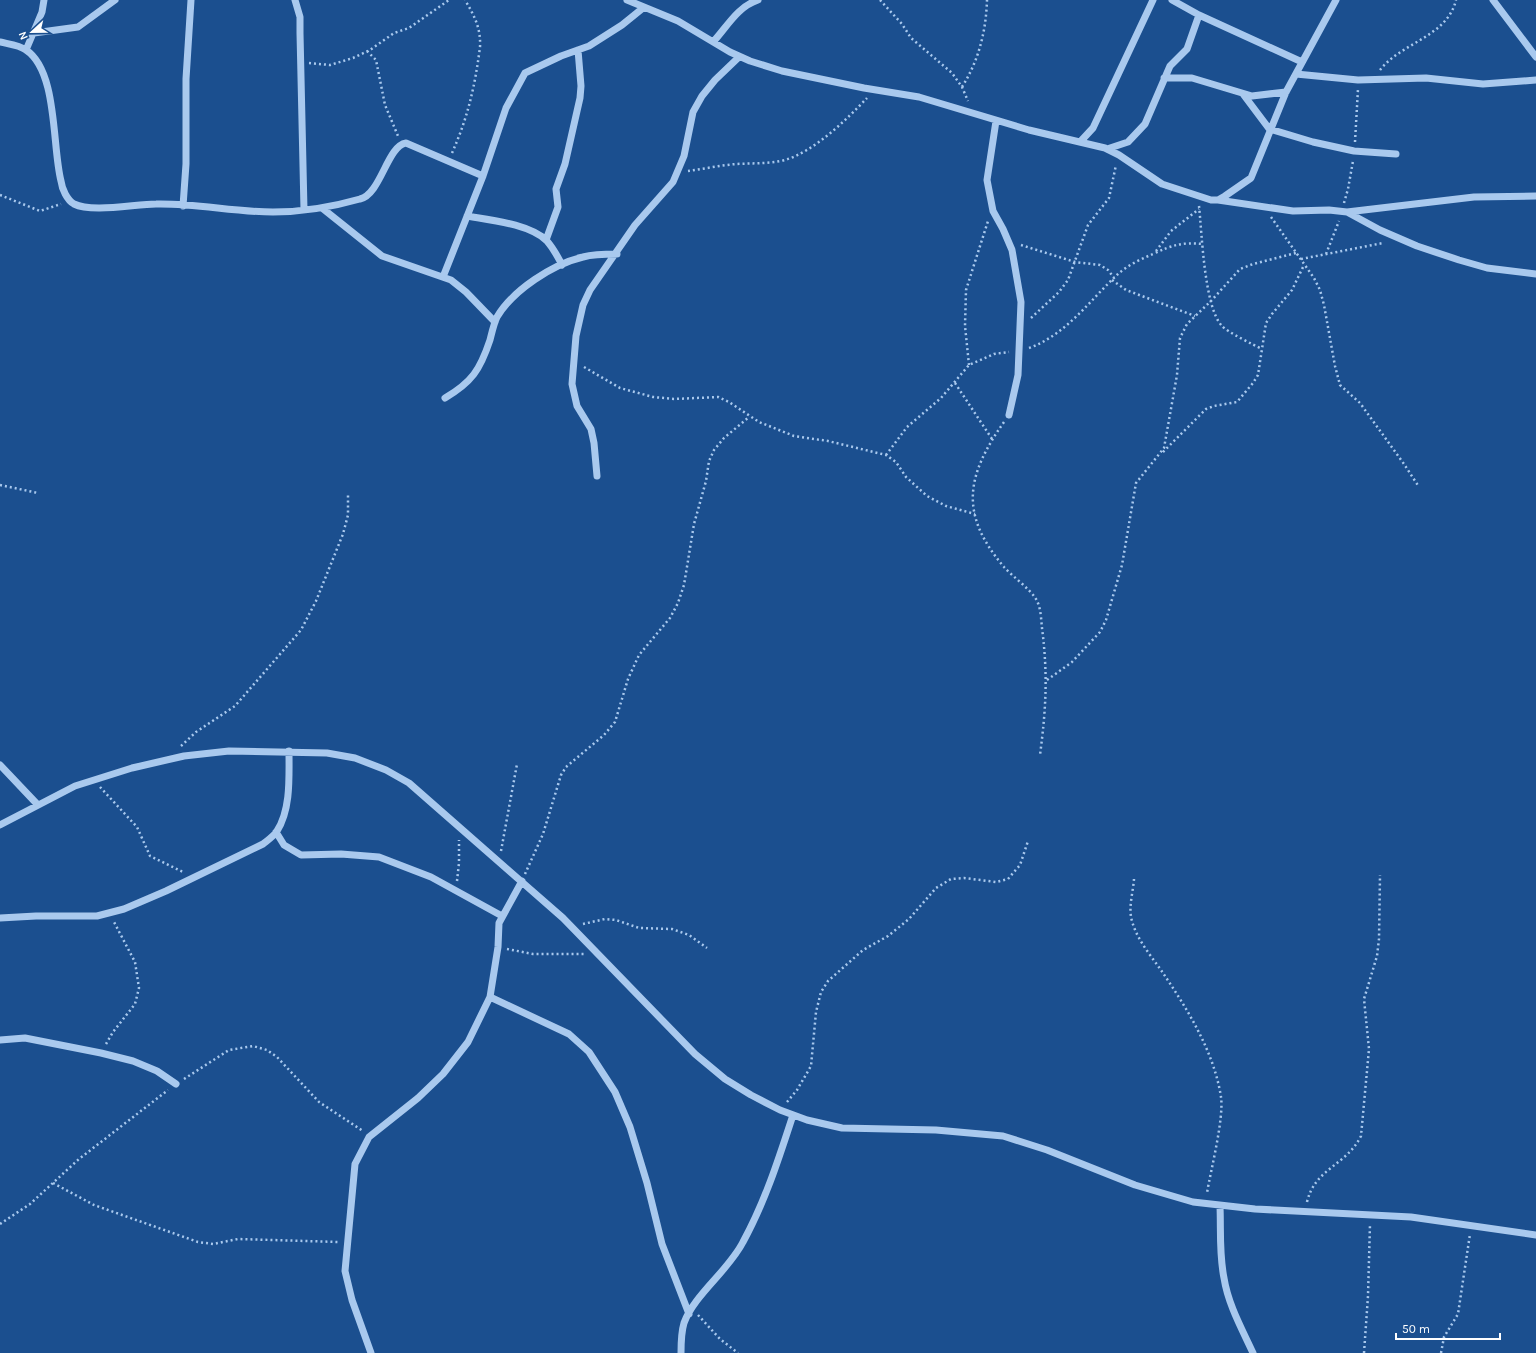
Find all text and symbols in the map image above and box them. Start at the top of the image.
north arrow [12,12,52,52]
text: N [16,29,31,42]
scale bar [1396,1315,1500,1341]
text: 50 m [1402,1322,1430,1336]

